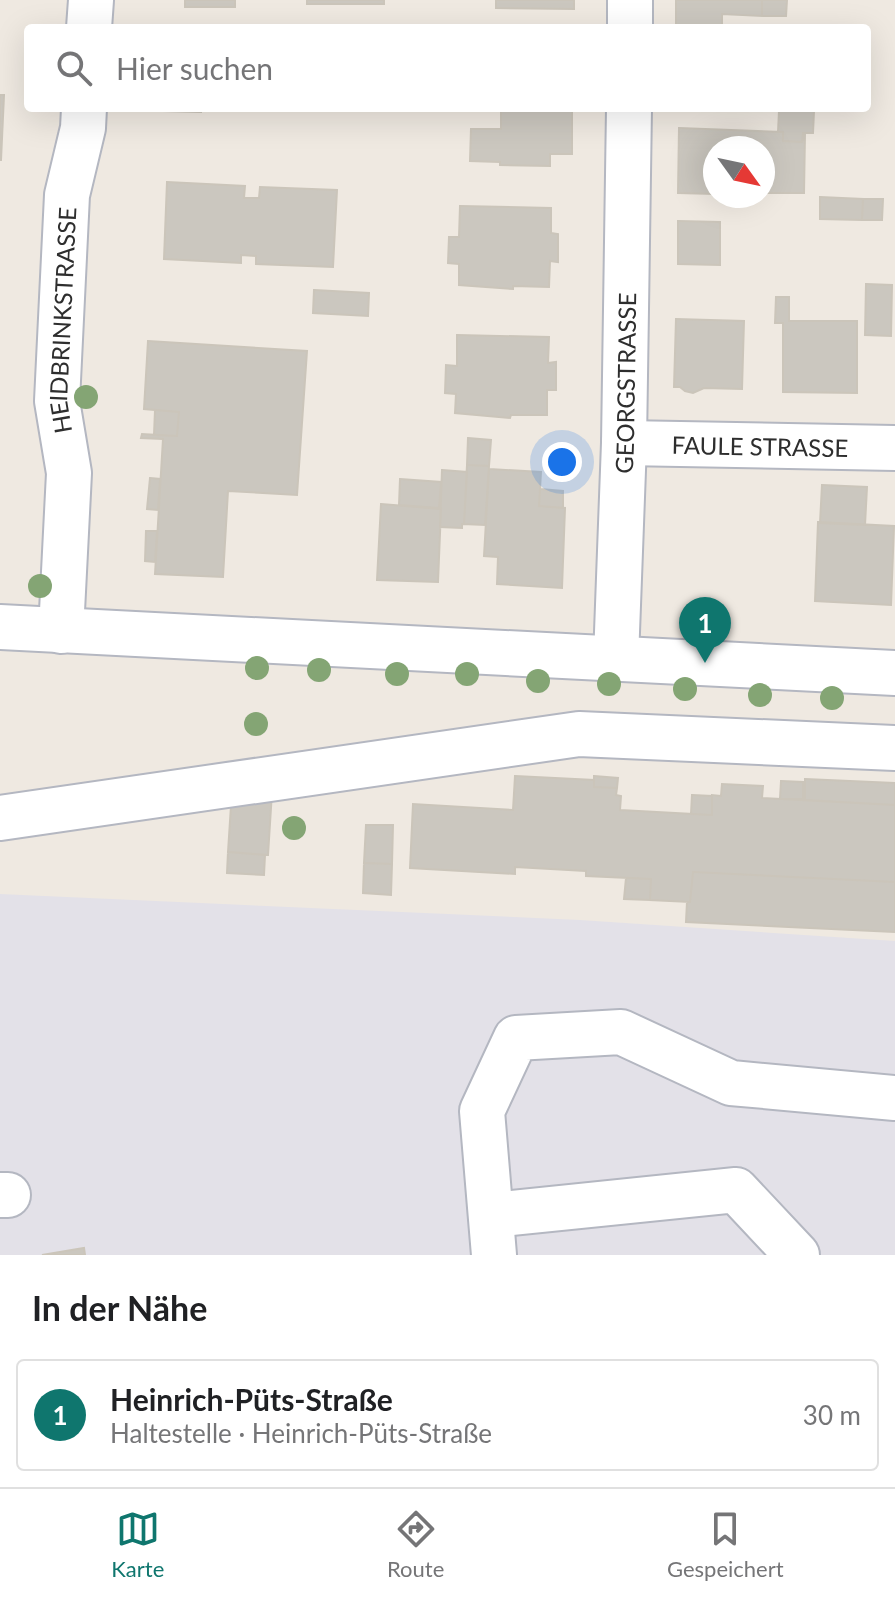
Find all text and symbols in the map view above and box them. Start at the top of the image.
search box [24,24,871,112]
icon: search [52,46,96,90]
text: Hier suchen [116,50,273,86]
north arrow [703,136,775,208]
street label: HEIDBRINKSTRASSE [42,206,81,436]
street label: GEORGSTRASSE [608,292,641,474]
street label: FAULE STRASSE [671,429,848,462]
your location [542,442,582,482]
pin: 1 [679,597,731,663]
text: In der Nähe [32,1287,207,1328]
text: Heinrich-Püts-Straße [110,1381,393,1417]
text: 1 [52,1399,68,1431]
text: 30 m [803,1399,861,1431]
text: Haltestelle · Heinrich-Püts-Straße [110,1417,492,1449]
tab: Karte [111,1507,164,1582]
tab: Route [387,1507,444,1582]
tab: Gespeichert [667,1507,784,1582]

